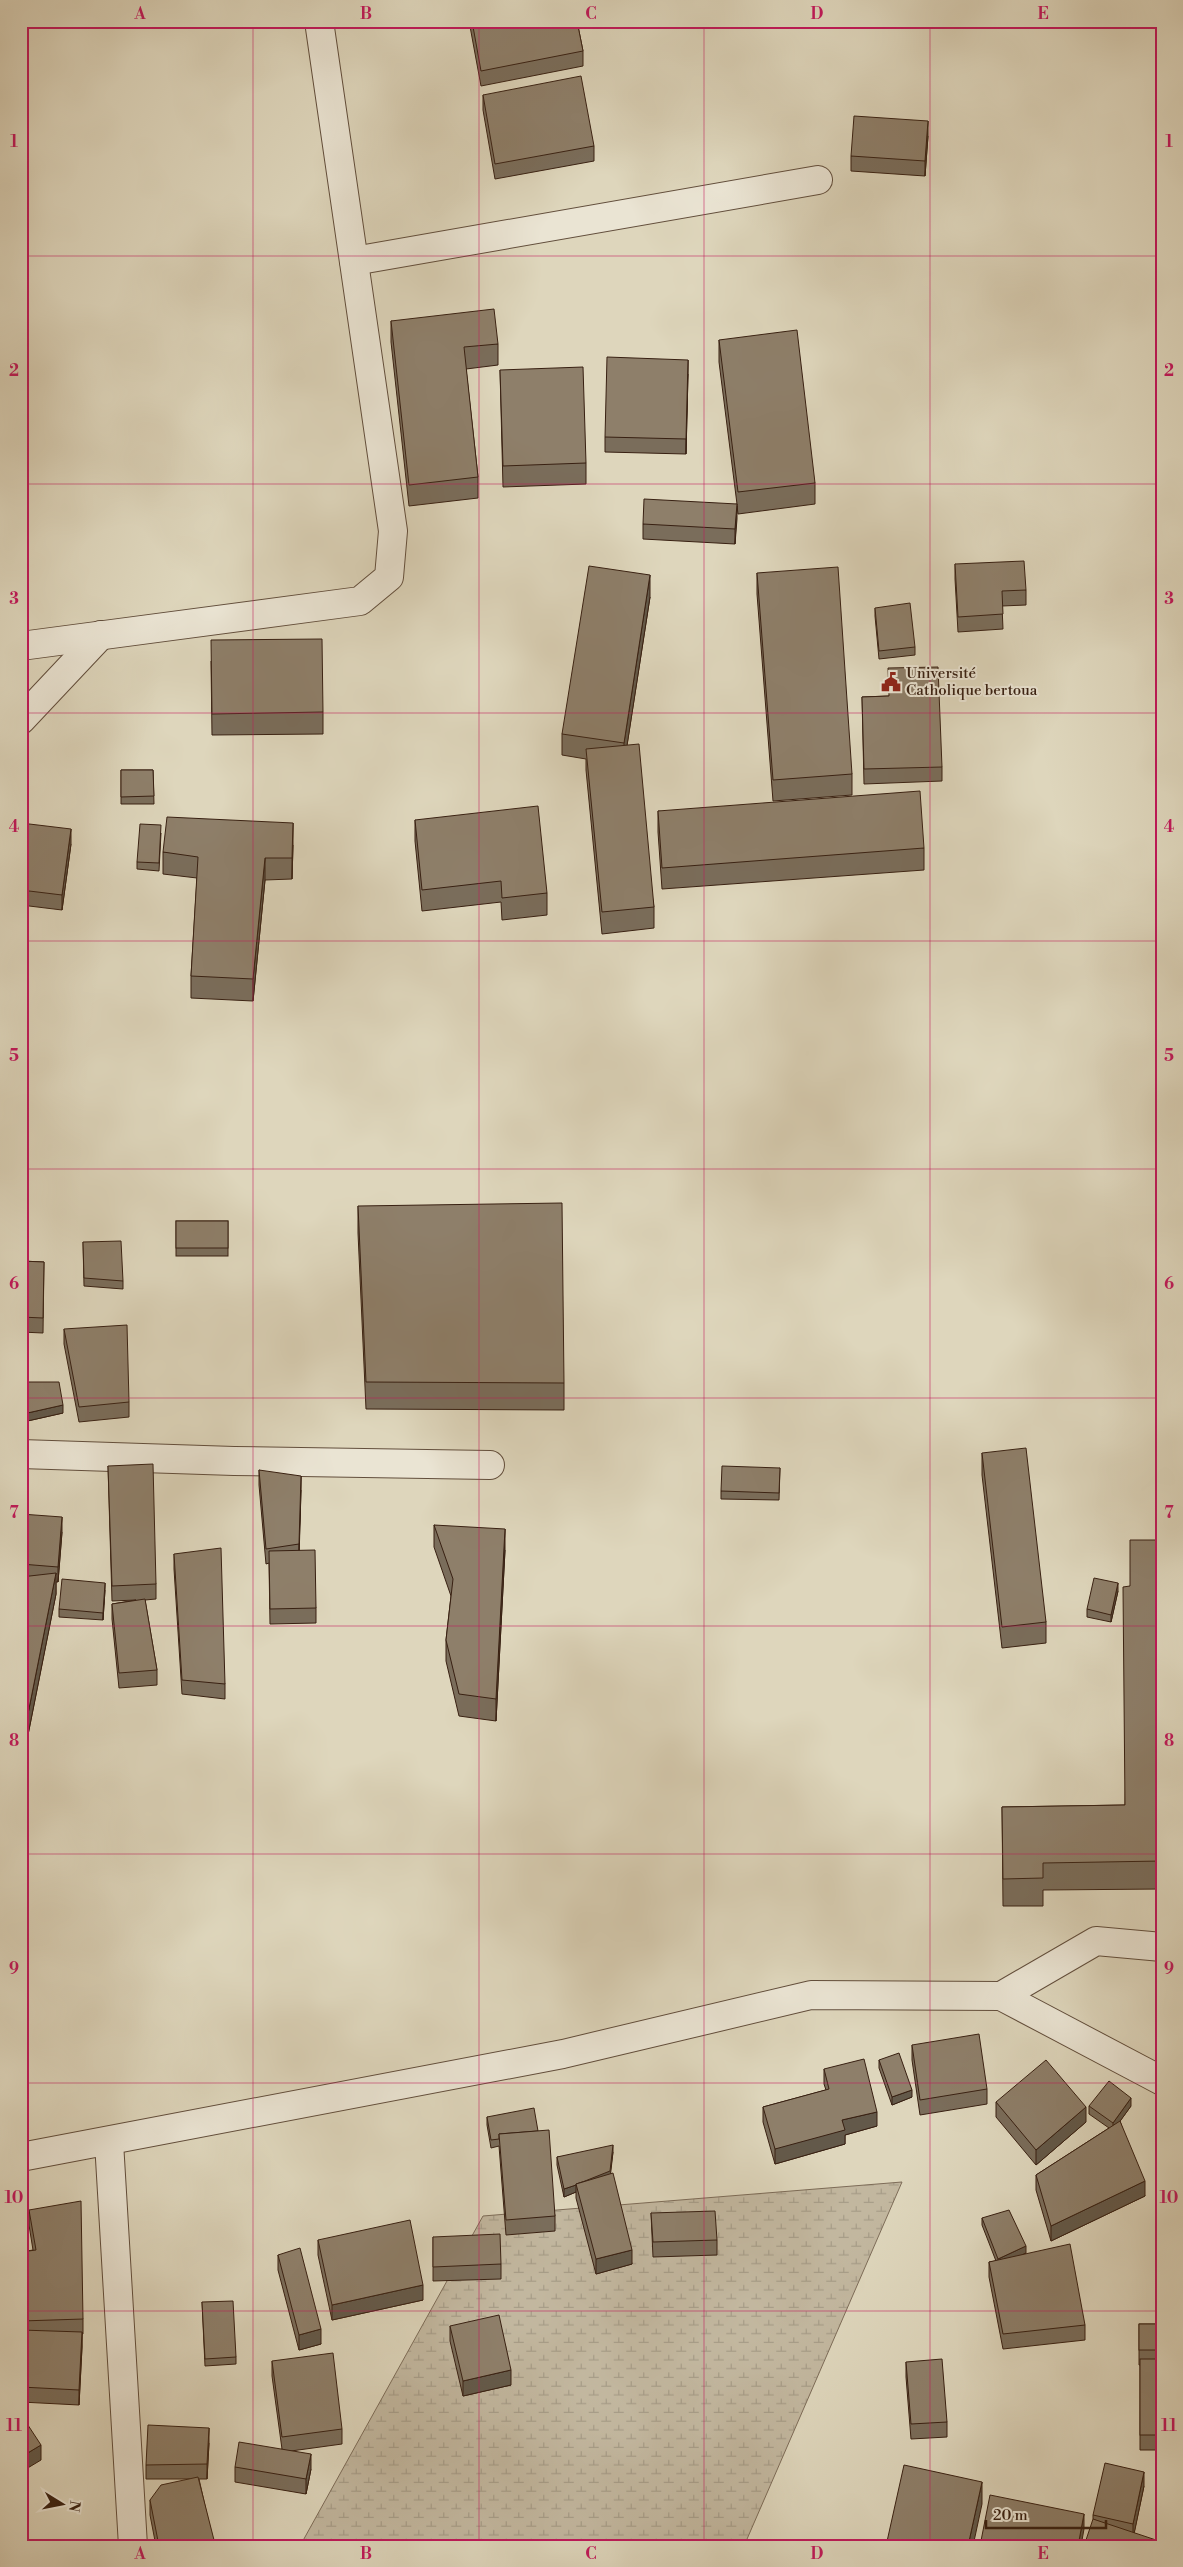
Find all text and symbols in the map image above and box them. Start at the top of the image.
text: A [133,4,146,24]
text: B [360,4,372,24]
text: C [585,4,597,24]
text: D [811,4,824,24]
text: E [1037,4,1049,24]
text: 1 [10,132,18,152]
text: 1 [1165,132,1173,152]
text: 2 [9,361,19,381]
text: 2 [1164,361,1174,381]
text: 3 [9,589,19,609]
text: 3 [1164,589,1174,609]
place label: Université Catholique bertoua [906,664,1038,700]
public building icon: Université Catholique bertoua [880,671,902,693]
text: 4 [9,817,20,837]
text: 4 [1164,817,1175,837]
text: 5 [9,1046,19,1066]
text: 5 [1164,1046,1174,1066]
text: 6 [9,1274,19,1294]
text: 6 [1164,1274,1174,1294]
text: 7 [9,1503,19,1523]
text: 7 [1164,1503,1174,1523]
text: 8 [9,1731,19,1751]
text: 8 [1164,1731,1174,1751]
text: 9 [9,1959,19,1979]
text: 9 [1164,1959,1174,1979]
text: 10 [5,2188,23,2208]
text: 10 [1160,2188,1178,2208]
text: 11 [6,2416,22,2436]
text: 11 [1161,2416,1177,2436]
north arrow [38,2480,88,2530]
scale bar [986,2497,1106,2529]
text: N [64,2499,84,2513]
text: 20 m [993,2506,1028,2525]
text: A [133,2544,146,2564]
text: B [360,2544,372,2564]
text: C [585,2544,597,2564]
text: D [811,2544,824,2564]
text: E [1037,2544,1049,2564]

